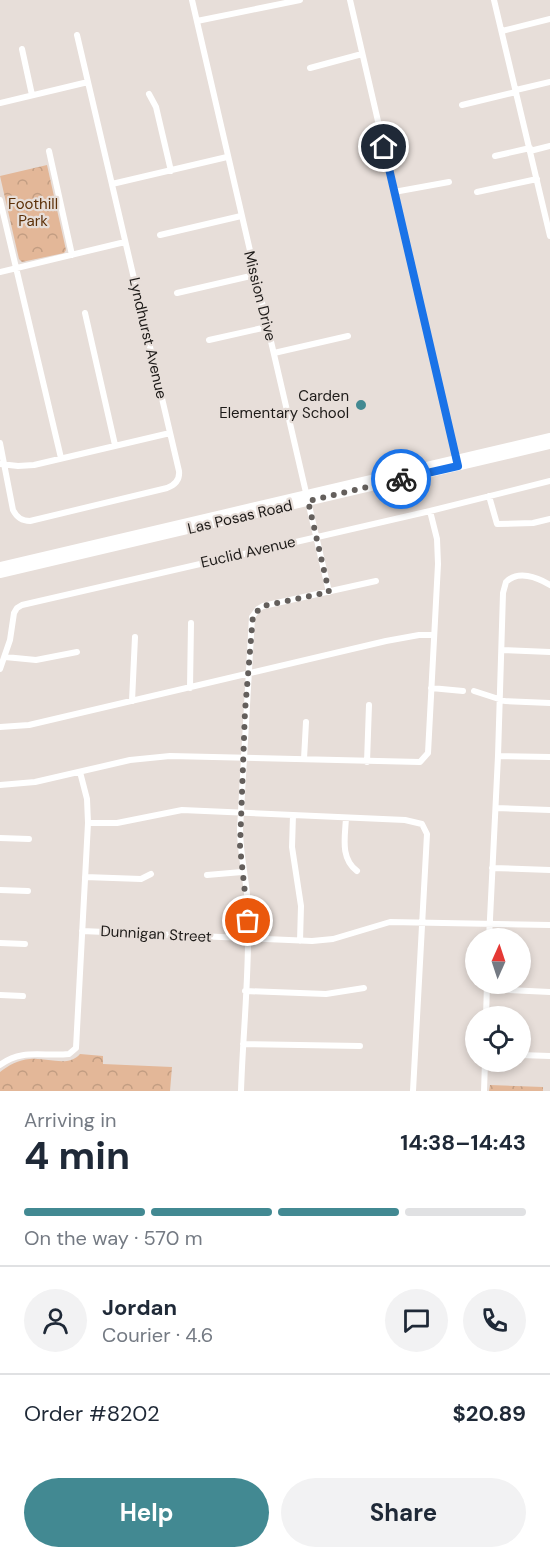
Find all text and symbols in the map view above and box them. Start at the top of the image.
pin [358,121,409,172]
icon: home [367,130,400,163]
park label: Foothill Park [8,194,58,231]
street label: Mission Drive [239,249,281,343]
street label: Lyndhurst Avenue [124,275,172,401]
place label: Carden Elementary School [219,386,349,423]
marker: Carden Elementary School [354,398,368,412]
courier [371,449,431,509]
icon: bike [385,463,418,496]
street label: Las Posas Road [186,495,294,539]
street label: Euclid Avenue [199,531,297,573]
pin [222,895,273,946]
icon: bag [231,904,264,937]
street label: Dunnigan Street [100,921,212,947]
north arrow [465,928,531,994]
map controls [465,928,531,1072]
button: locate [465,1006,531,1072]
text: Arriving in [24,1107,116,1133]
text: 14:38–14:43 [400,1128,526,1157]
text: 4 min [24,1130,130,1181]
text: On the way · 570 m [24,1225,203,1251]
button: person [24,1289,87,1352]
button: chat [385,1289,448,1352]
button: phone [463,1289,526,1352]
text: Jordan [102,1293,177,1322]
text: Courier · 4.6 [102,1322,213,1348]
text: Order #8202 [24,1399,160,1428]
text: $20.89 [453,1399,526,1428]
button: Help [24,1478,269,1547]
button: Share [281,1478,526,1547]

